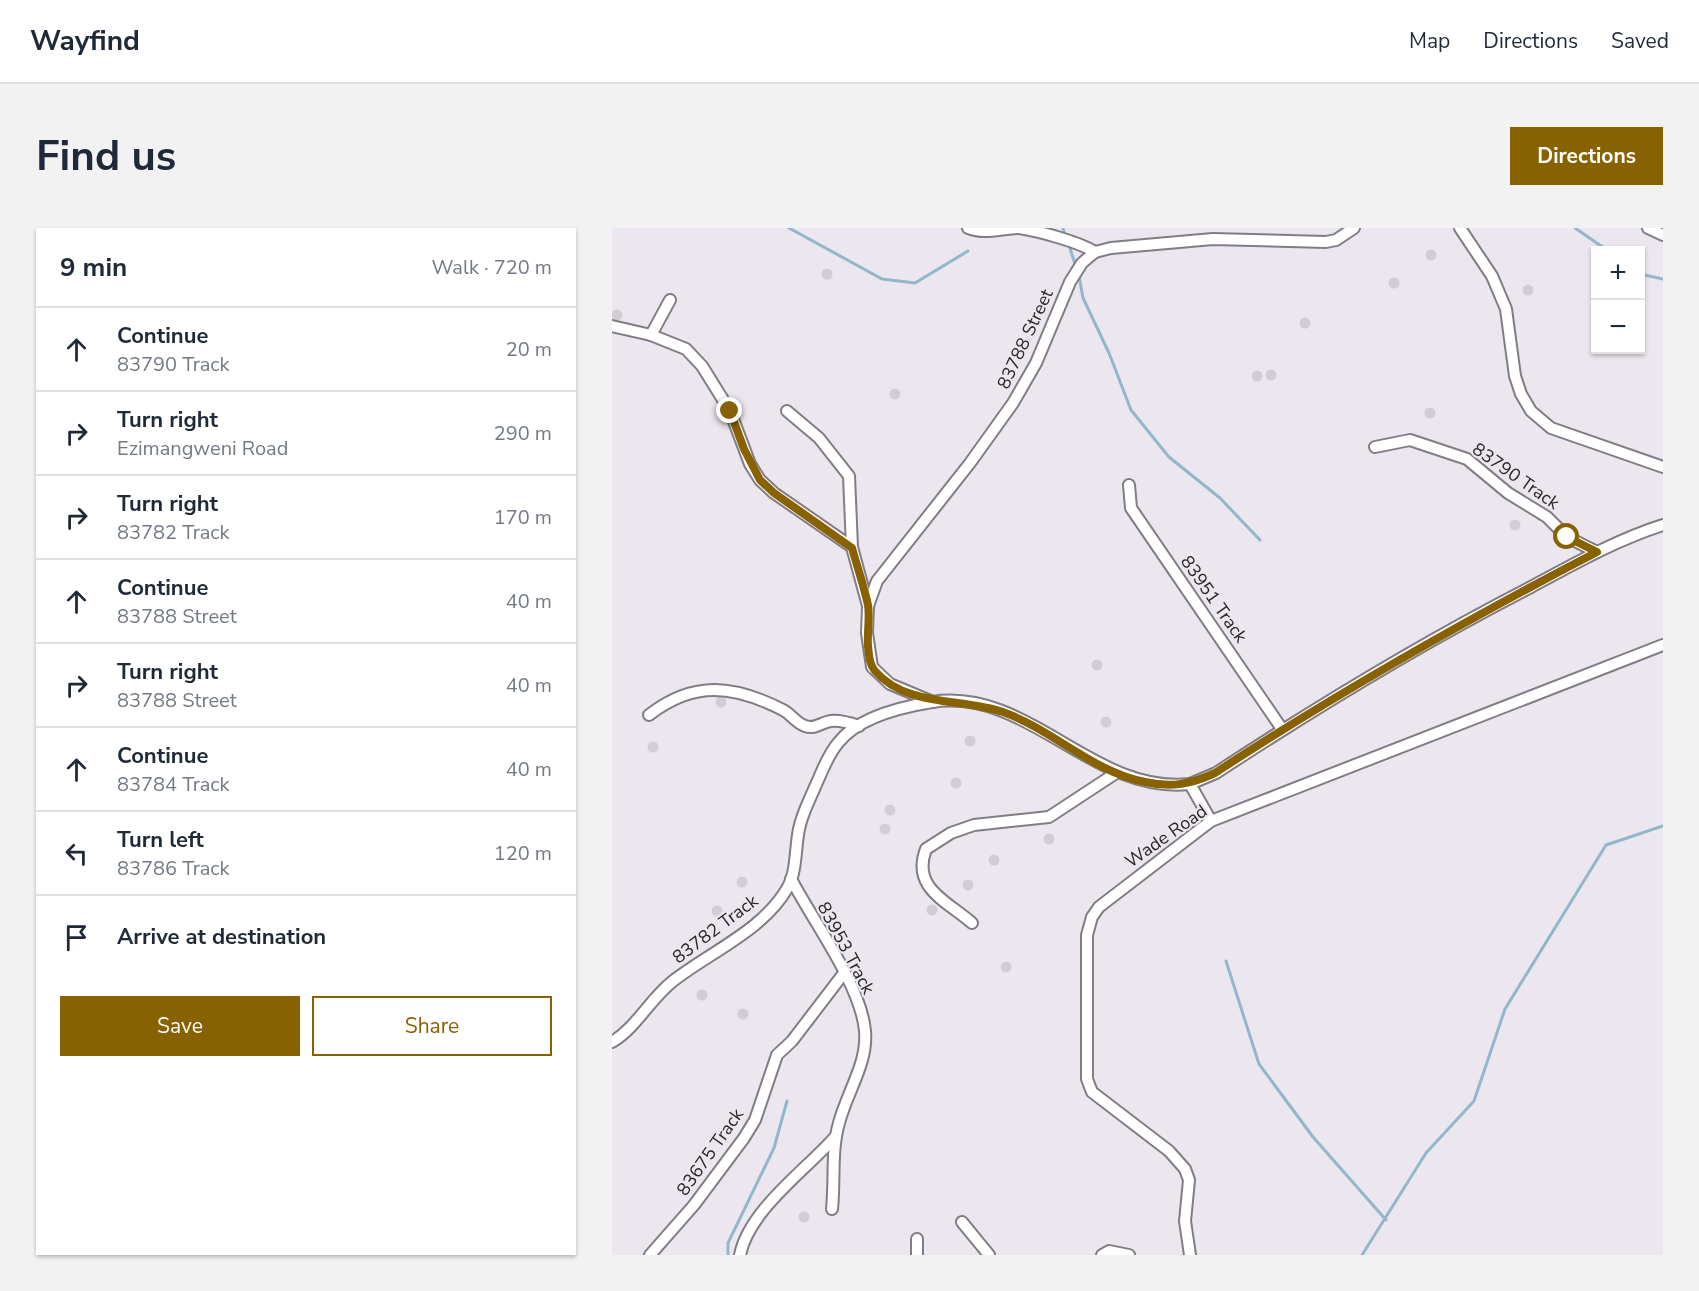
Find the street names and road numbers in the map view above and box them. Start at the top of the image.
street label: 83788 Street [991,284,1059,393]
street label: 83790 Track [1468,437,1565,515]
street label: 83951 Track [1175,551,1253,648]
street label: Wade Road [1120,799,1212,873]
street label: 83782 Track [667,888,763,969]
street label: 83953 Track [812,898,881,999]
street label: 83675 Track [671,1103,749,1200]

